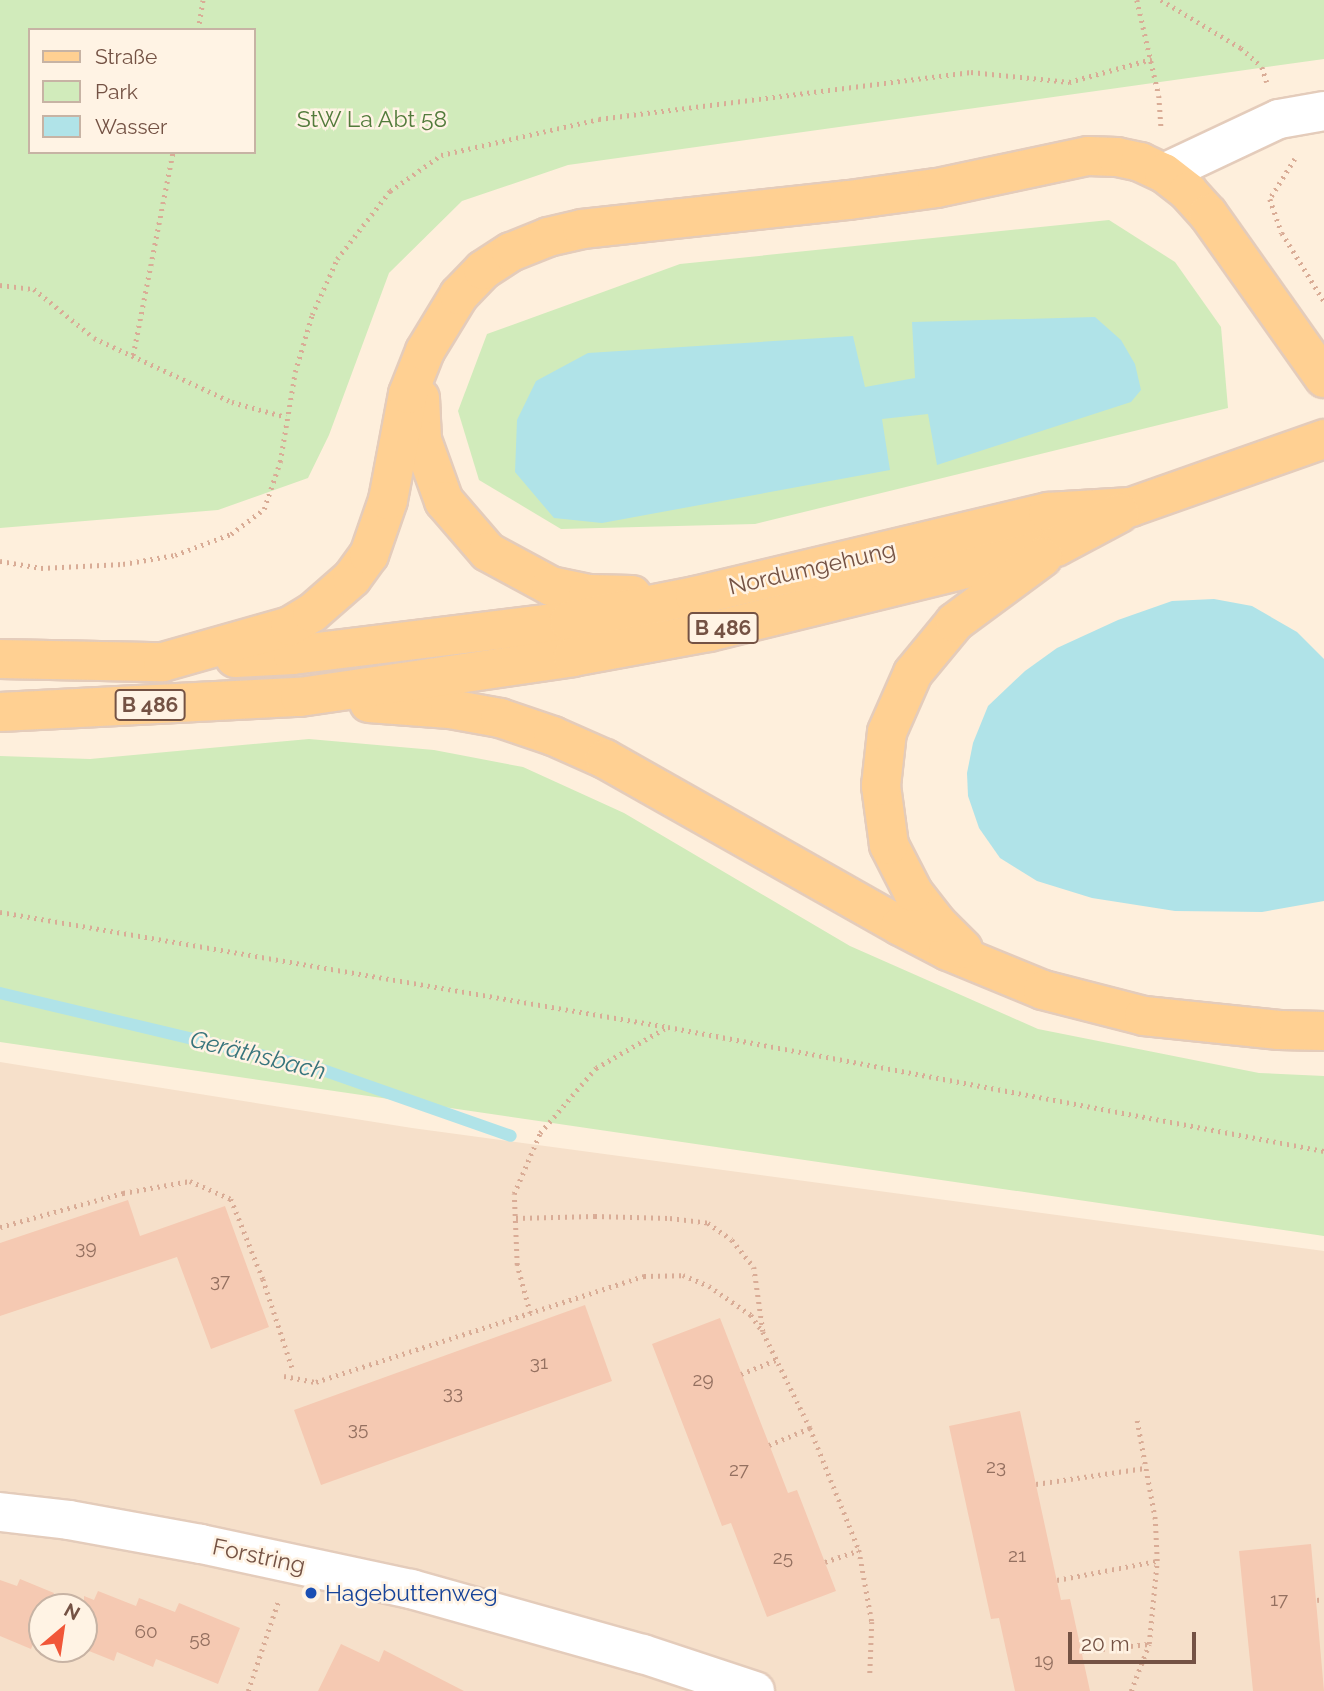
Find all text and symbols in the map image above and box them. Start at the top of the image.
legend [28,28,256,154]
text: Straße [95,44,157,69]
text: Park [95,79,138,104]
park label: StW La Abt 58 [296,105,448,133]
text: Wasser [95,114,167,139]
street label: Nordumgehung [726,535,898,601]
road number: B 486 [686,610,760,646]
road number: B 486 [113,688,187,722]
water label: Geräthsbach [187,1024,329,1086]
house number: 39 [75,1237,97,1259]
house number: 37 [210,1270,230,1292]
house number: 31 [530,1352,548,1374]
house number: 29 [692,1369,714,1391]
house number: 33 [443,1382,463,1404]
house number: 35 [348,1418,368,1440]
house number: 23 [986,1456,1006,1478]
house number: 27 [729,1459,749,1481]
street label: Forstring [210,1533,308,1579]
house number: 21 [1008,1545,1026,1567]
house number: 25 [773,1547,793,1569]
place label: Hagebuttenweg [325,1579,498,1607]
marker: Hagebuttenweg [303,1585,319,1601]
house number: 17 [1270,1589,1288,1611]
north arrow [28,1593,98,1663]
text: N [61,1598,84,1625]
scale bar [1072,1618,1200,1662]
house number: 60 [134,1621,158,1643]
house number: 58 [189,1629,211,1651]
text: 20 m [1081,1631,1129,1656]
house number: 19 [1034,1650,1054,1672]

